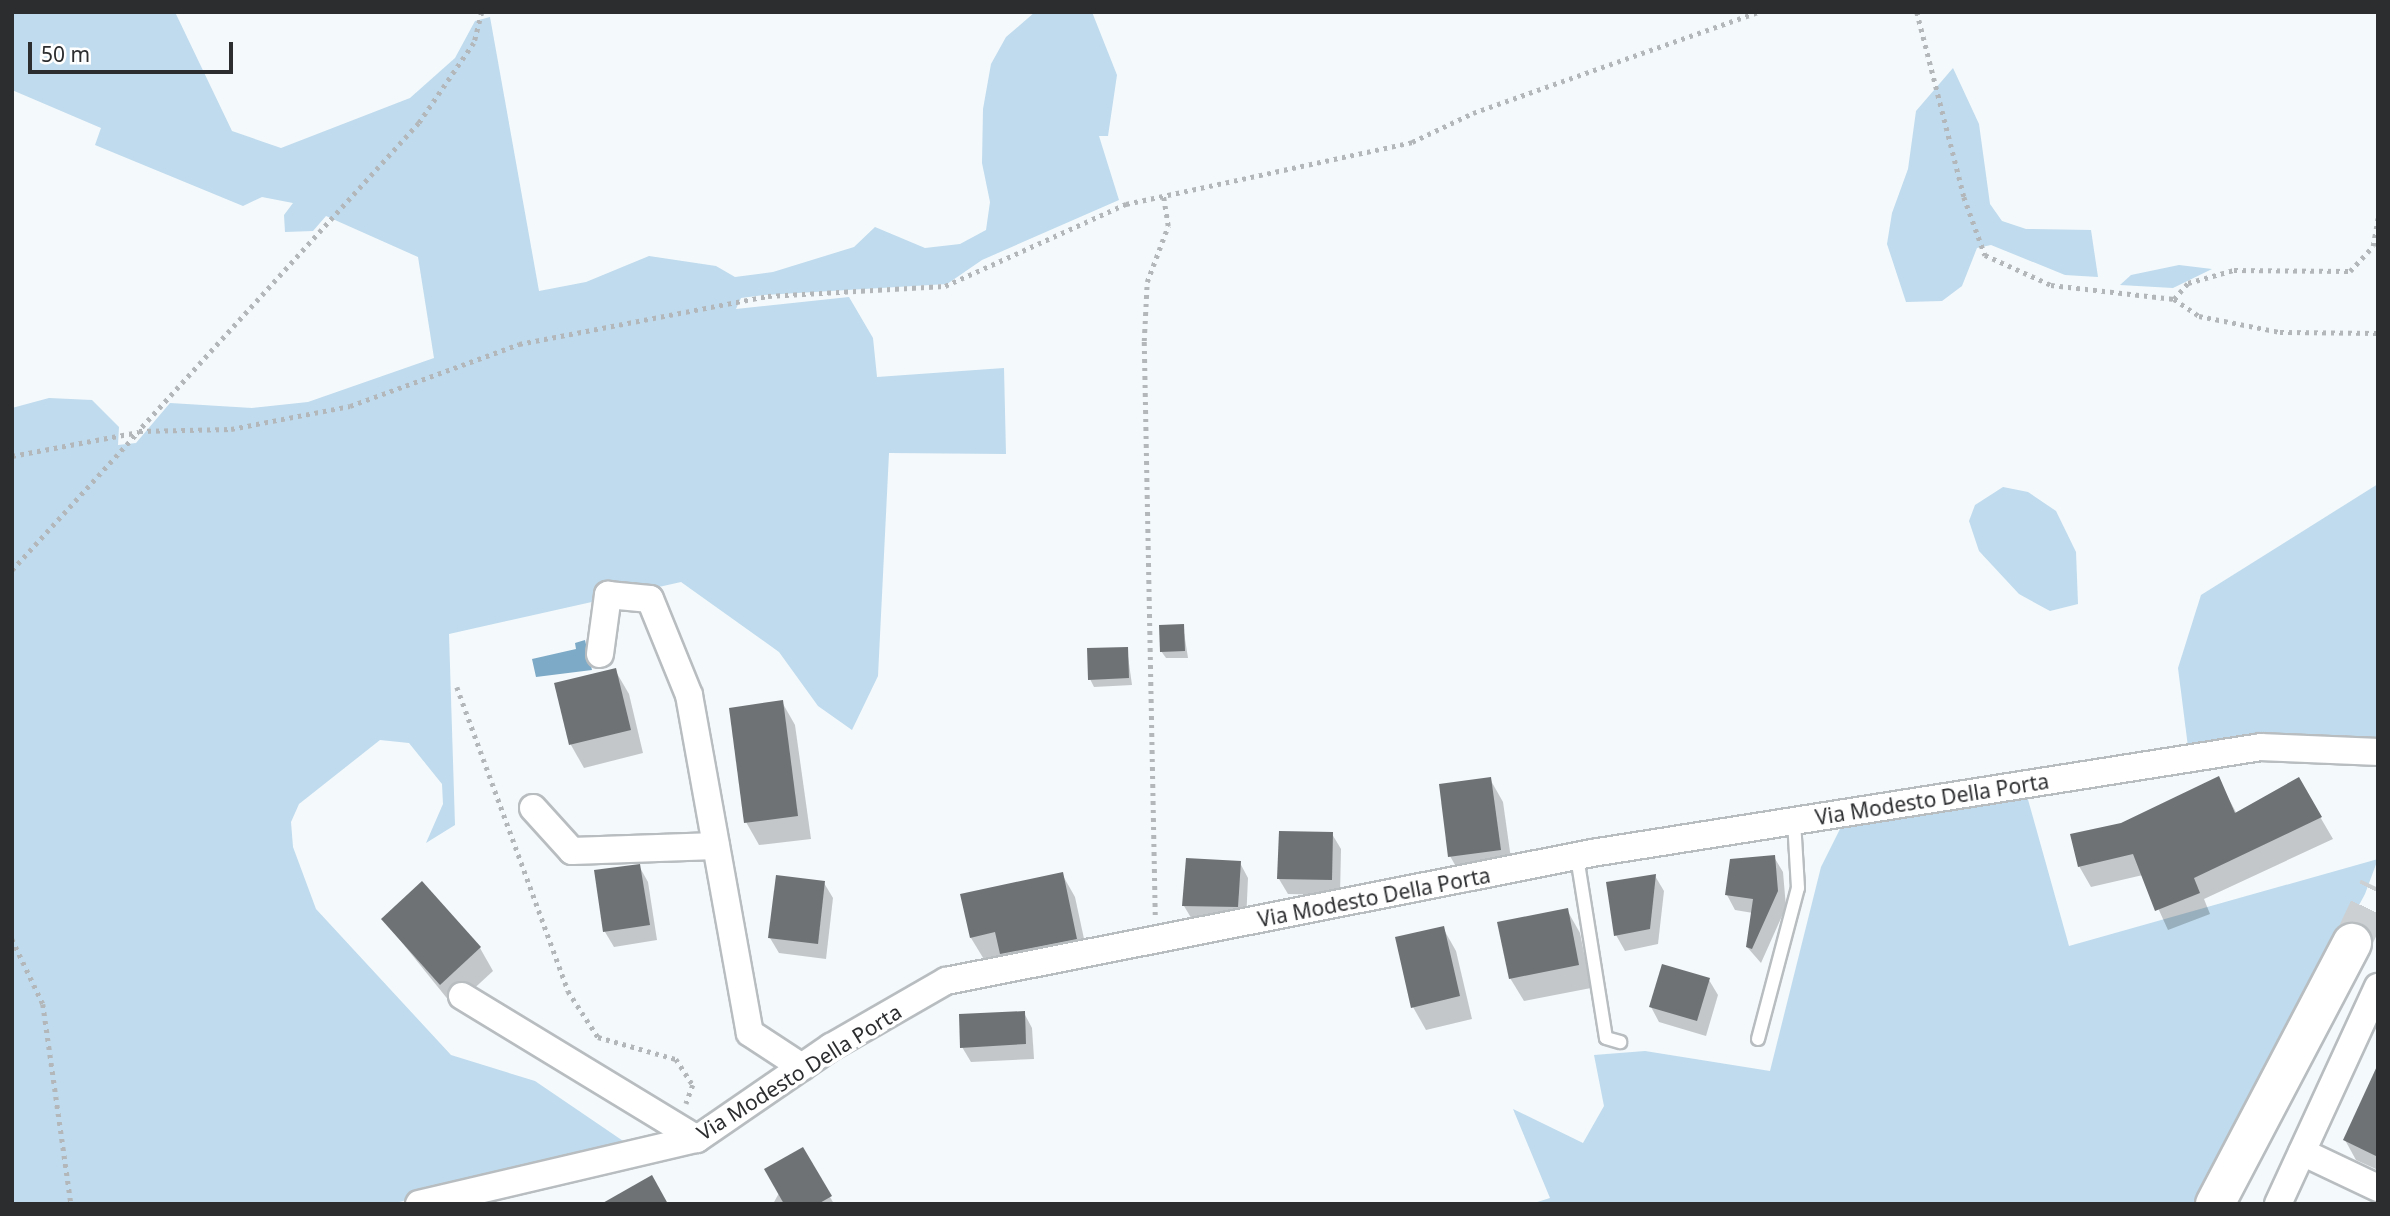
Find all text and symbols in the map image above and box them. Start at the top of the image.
scale bar [32,28,236,72]
text: 50 m [41,40,90,68]
street label: Via Modesto Della Porta [1813,768,2051,830]
street label: Via Modesto Della Porta [1256,862,1492,932]
street label: Via Modesto Della Porta [692,999,906,1145]

